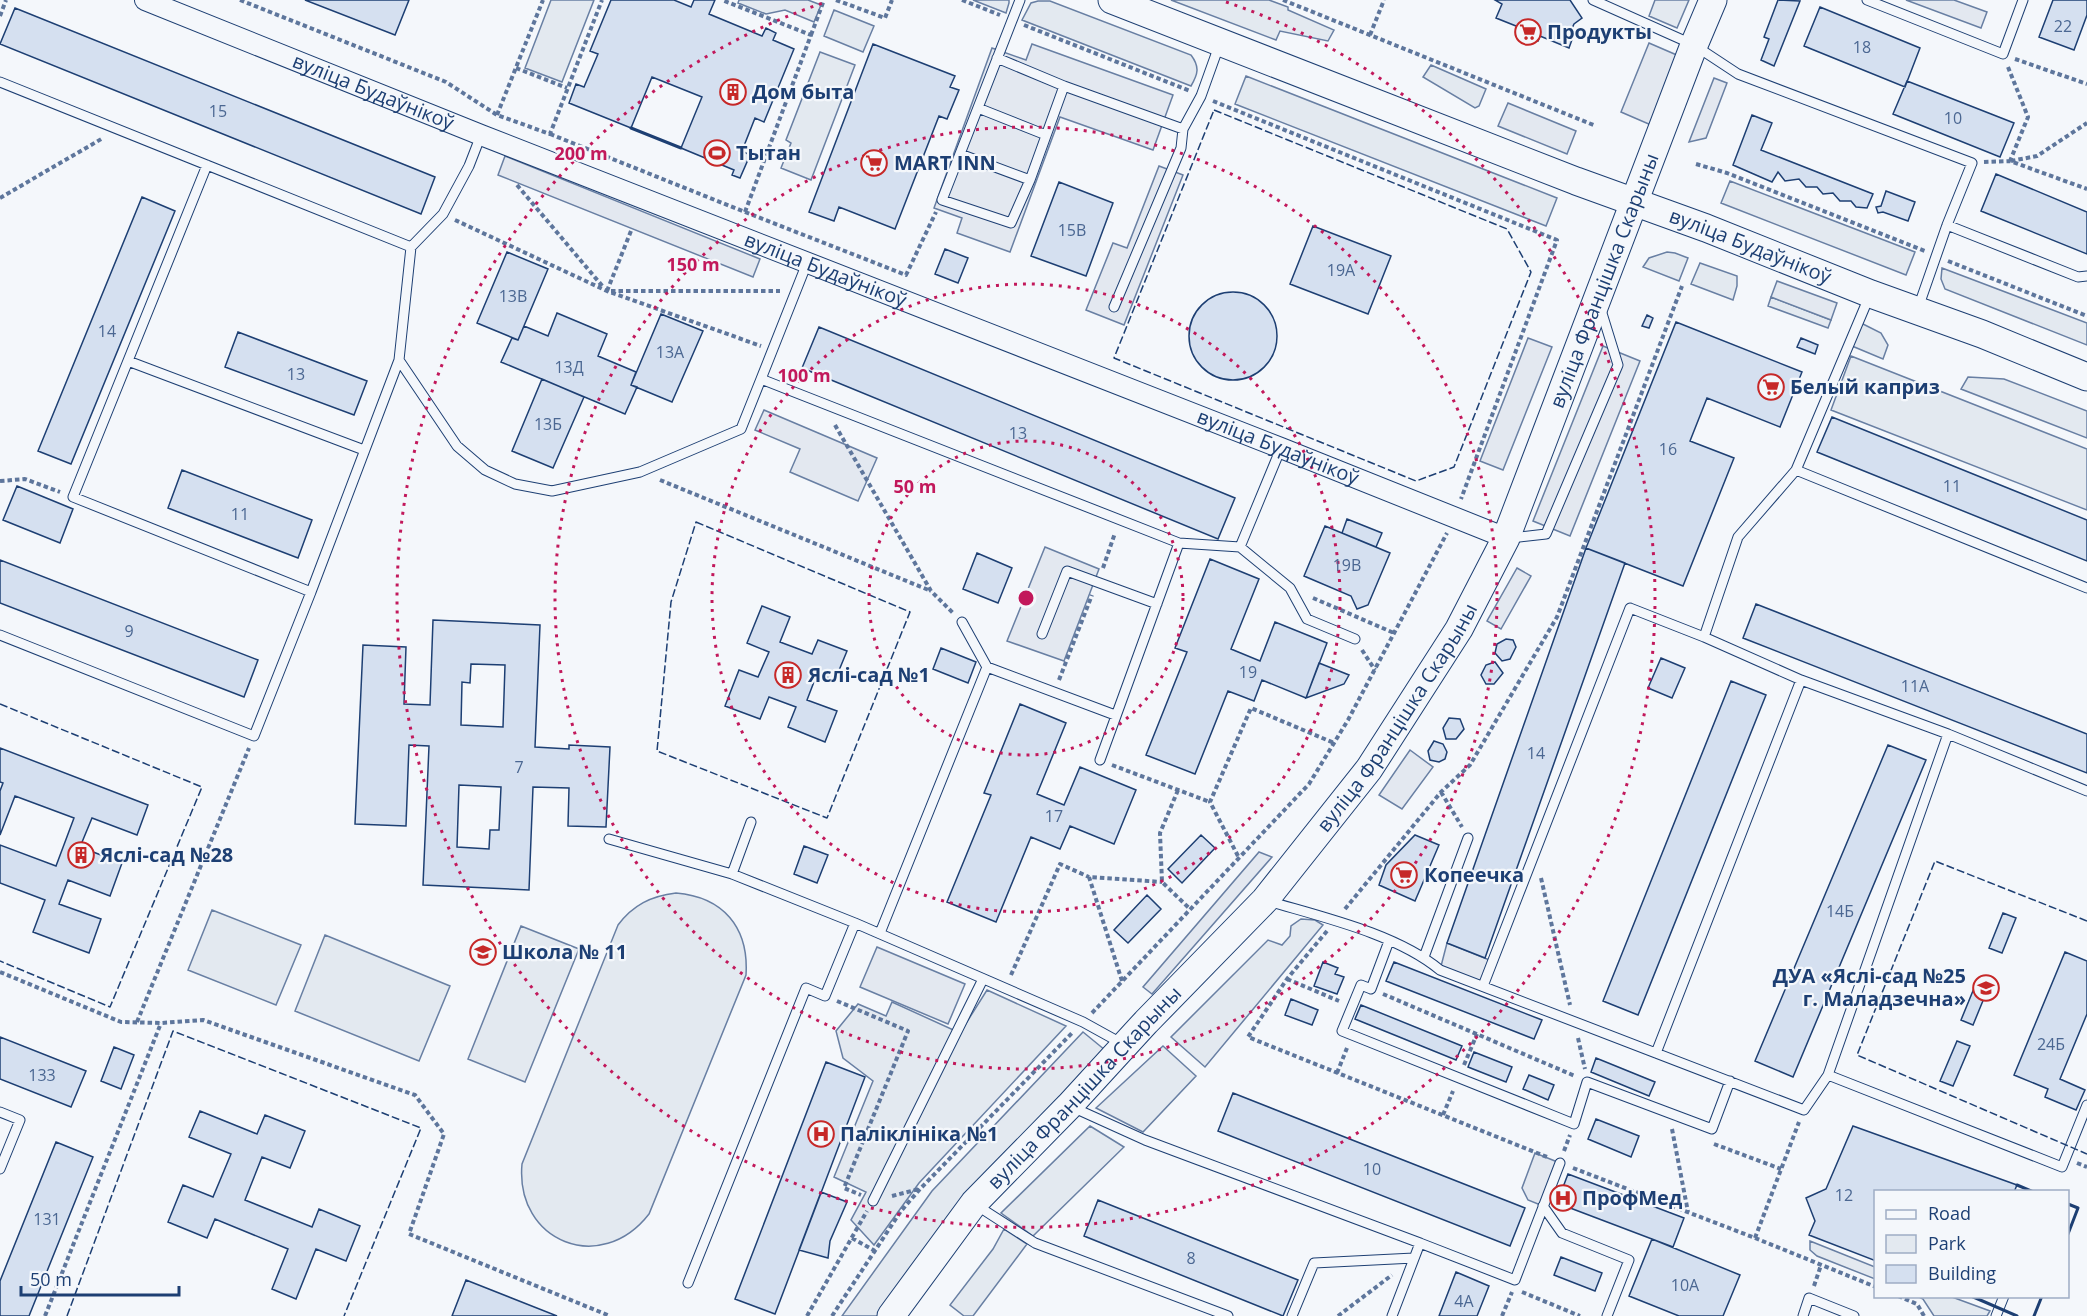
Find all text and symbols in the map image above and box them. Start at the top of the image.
house number: 22 [2054,15,2072,37]
supermarket icon: Продукты [1513,17,1543,47]
place label: Продукты [1547,18,1652,45]
house number: 18 [1853,36,1871,58]
street label: вуліца Будаўнікоў [289,47,459,136]
building icon: Дом быта [718,77,748,107]
place label: Дом быта [752,78,854,105]
house number: 15 [209,100,227,122]
house number: 10 [1944,107,1962,129]
sports icon: Тытан [702,138,732,168]
place label: Тытан [736,139,801,166]
text: 200 m [554,141,608,165]
supermarket icon: MART INN [859,148,889,178]
place label: MART INN [894,149,996,176]
street label: вуліца Францішка Скарыны [1543,149,1665,412]
street label: вуліца Будаўнікоў [1666,202,1836,290]
house number: 15В [1058,219,1086,241]
street label: вуліца Будаўнікоў [741,225,912,314]
text: 150 m [666,252,720,276]
house number: 19А [1327,259,1356,281]
house number: 13В [499,285,527,307]
house number: 14 [98,320,116,342]
house number: 13А [656,341,685,363]
house number: 13Д [554,356,584,378]
house number: 13 [287,363,305,385]
text: 100 m [777,363,831,387]
supermarket icon: Белый каприз [1756,372,1786,402]
place label: Белый каприз [1790,373,1940,400]
street label: вуліца Будаўнікоў [1193,402,1364,491]
house number: 13Б [534,413,562,435]
house number: 13 [1009,422,1027,444]
house number: 16 [1659,438,1677,460]
text: 50 m [894,474,936,498]
house number: 11 [1943,475,1961,497]
house number: 11 [231,503,249,525]
house number: 19В [1333,554,1361,576]
centre of rings [1016,588,1036,608]
street label: вуліца Францішка Скарыны [1310,598,1483,837]
house number: 9 [124,620,134,642]
building icon: Яслі-сад №1 [773,660,803,690]
place label: Яслі-сад №1 [807,661,930,688]
house number: 19 [1239,661,1257,683]
house number: 11А [1901,675,1930,697]
house number: 14 [1527,742,1545,764]
house number: 7 [514,756,524,778]
house number: 17 [1045,805,1063,827]
building icon: Яслі-сад №28 [66,840,96,870]
place label: Яслі-сад №28 [99,841,233,868]
supermarket icon: Копеечка [1389,860,1419,890]
place label: Копеечка [1424,861,1524,888]
house number: 14Б [1826,900,1854,922]
school or university icon: Школа № 11 [468,937,498,967]
place label: Школа № 11 [502,938,627,965]
place label: ДУА «Яслі-сад №25 г. Маладзечна» [1773,962,1966,1012]
school or university icon: ДУА «Яслі-сад №25 г. Маладзечна» [1971,973,2001,1003]
street label: вуліца Францішка Скарыны [981,980,1187,1195]
house number: 24Б [2037,1033,2065,1055]
house number: 133 [28,1064,56,1086]
hospital icon: Паліклініка №1 [806,1119,836,1149]
place label: Паліклініка №1 [840,1120,998,1147]
house number: 10 [1363,1158,1381,1180]
hospital icon: ПрофМед [1548,1183,1578,1213]
place label: ПрофМед [1582,1184,1682,1211]
house number: 12 [1835,1184,1853,1206]
legend [1874,1190,2069,1298]
text: Road [1928,1201,1971,1225]
house number: 131 [33,1208,61,1230]
text: Park [1928,1231,1966,1255]
house number: 8 [1186,1247,1196,1269]
scale bar [21,1259,178,1297]
text: Building [1928,1261,1996,1285]
text: 50 m [30,1267,72,1291]
house number: 10А [1671,1274,1700,1296]
house number: 4А [1454,1290,1475,1312]

